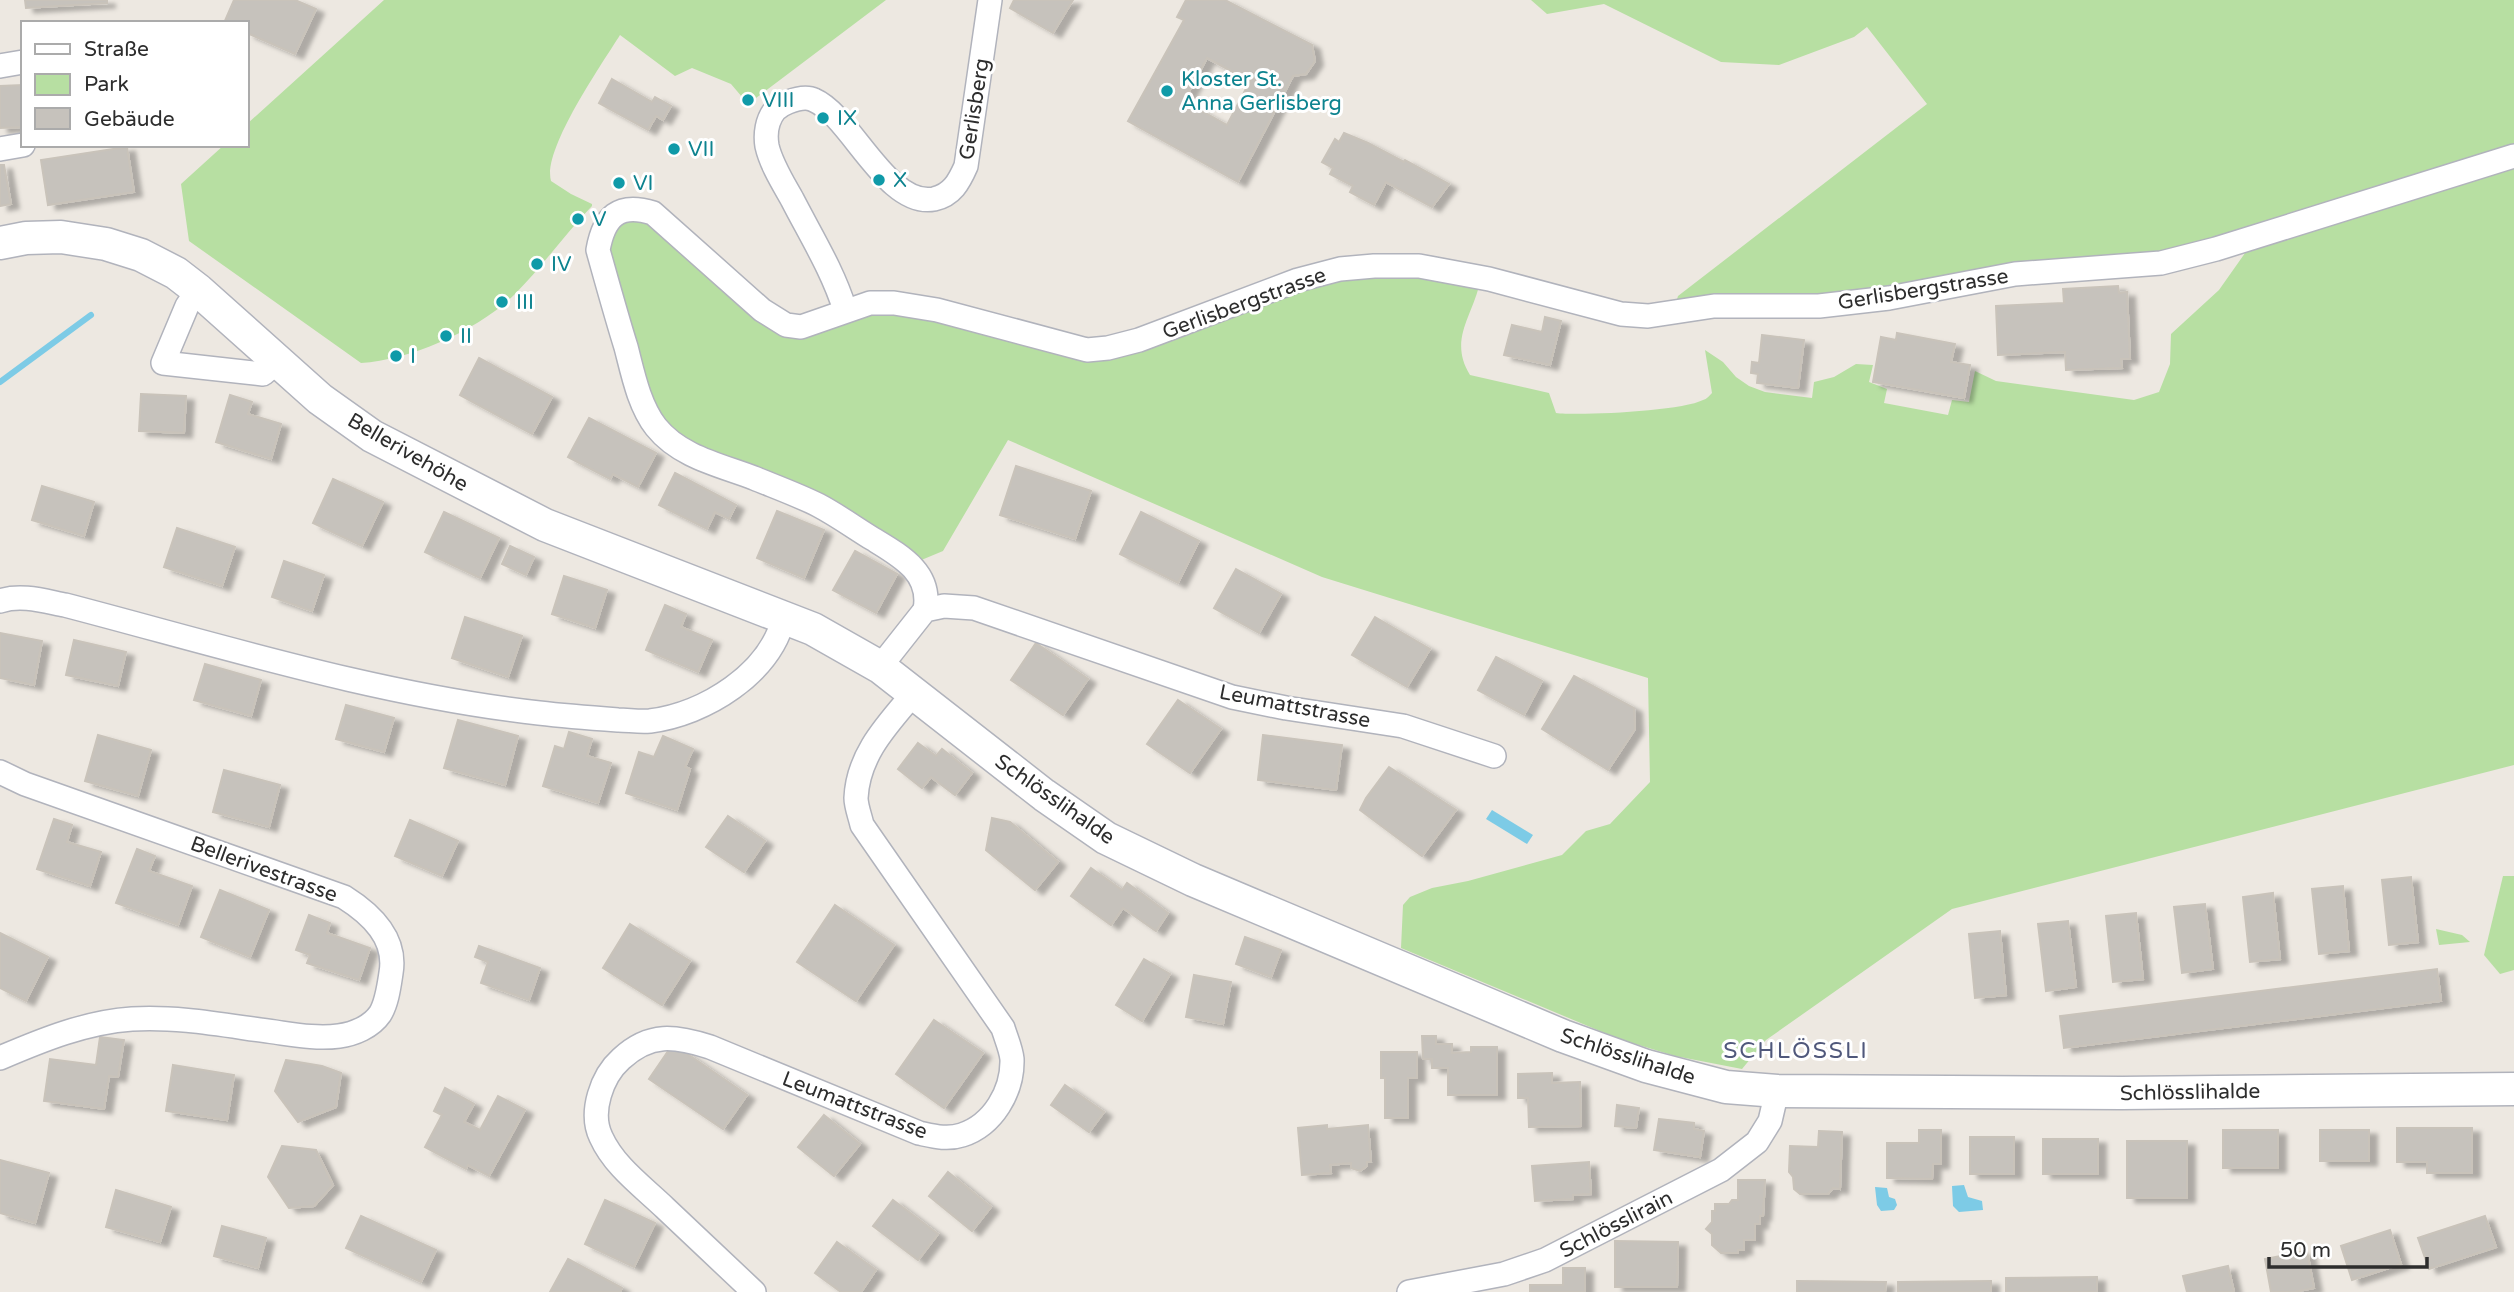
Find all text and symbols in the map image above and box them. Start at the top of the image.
legend [21,21,248,147]
text: Straße [84,37,149,62]
street label: Gerlisberg [954,57,995,162]
place label: Kloster St. Anna Gerlisberg [1181,67,1342,116]
text: Park [84,72,129,97]
marker: Kloster St. Anna Gerlisberg [1159,83,1175,99]
place label: VIII [762,88,795,113]
marker: VIII [740,92,756,108]
place label: IX [837,106,857,131]
text: Gebäude [84,107,175,132]
marker: IX [815,110,831,126]
place label: VII [688,137,715,162]
marker: VII [666,141,682,157]
place label: X [893,168,907,193]
place label: VI [633,171,654,196]
marker: X [871,172,887,188]
marker: VI [611,175,627,191]
place label: V [592,207,607,232]
marker: V [570,211,586,227]
place label: IV [551,252,572,277]
marker: IV [529,256,545,272]
street label: Gerlisbergstrasse [1159,262,1330,345]
street label: Gerlisbergstrasse [1836,264,2010,315]
place label: III [516,290,534,315]
marker: III [494,294,510,310]
place label: II [460,324,472,349]
marker: II [438,328,454,344]
place label: I [410,344,416,369]
marker: I [388,348,404,364]
street label: Bellerivehöhe [343,408,473,497]
street label: Leumattstrasse [1217,680,1373,733]
street label: Schlösslihalde [990,749,1120,850]
street label: Bellerivestrasse [187,831,341,908]
street label: Schlösslihalde [1557,1023,1699,1090]
district label: SCHLÖSSLI [1723,1037,1869,1065]
street label: Leumattstrasse [779,1066,931,1145]
street label: Schlösslihalde [2120,1079,2261,1106]
street label: Schlösslirain [1556,1185,1677,1264]
scale bar [2269,1226,2426,1270]
text: 50 m [2280,1238,2331,1263]

